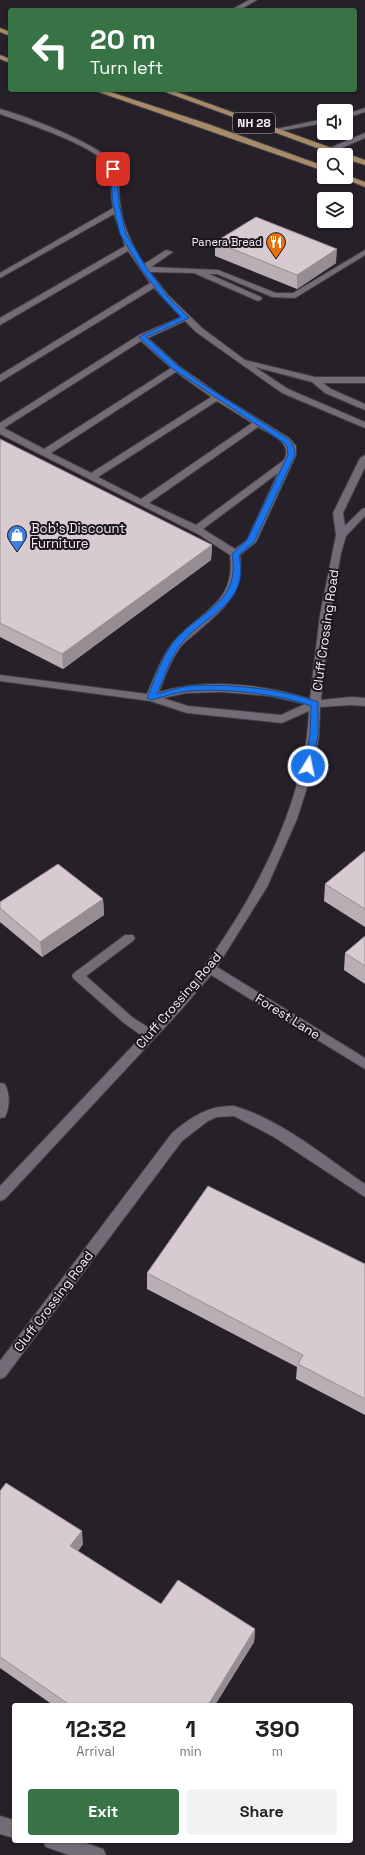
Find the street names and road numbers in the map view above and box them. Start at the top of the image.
road number: NH 28 [233,113,275,133]
street label: Cluff Crossing Road [309,568,342,692]
street label: Cluff Crossing Road [132,949,225,1052]
street label: Forest Lane [252,990,323,1043]
street label: Cluff Crossing Road [10,1247,97,1355]

